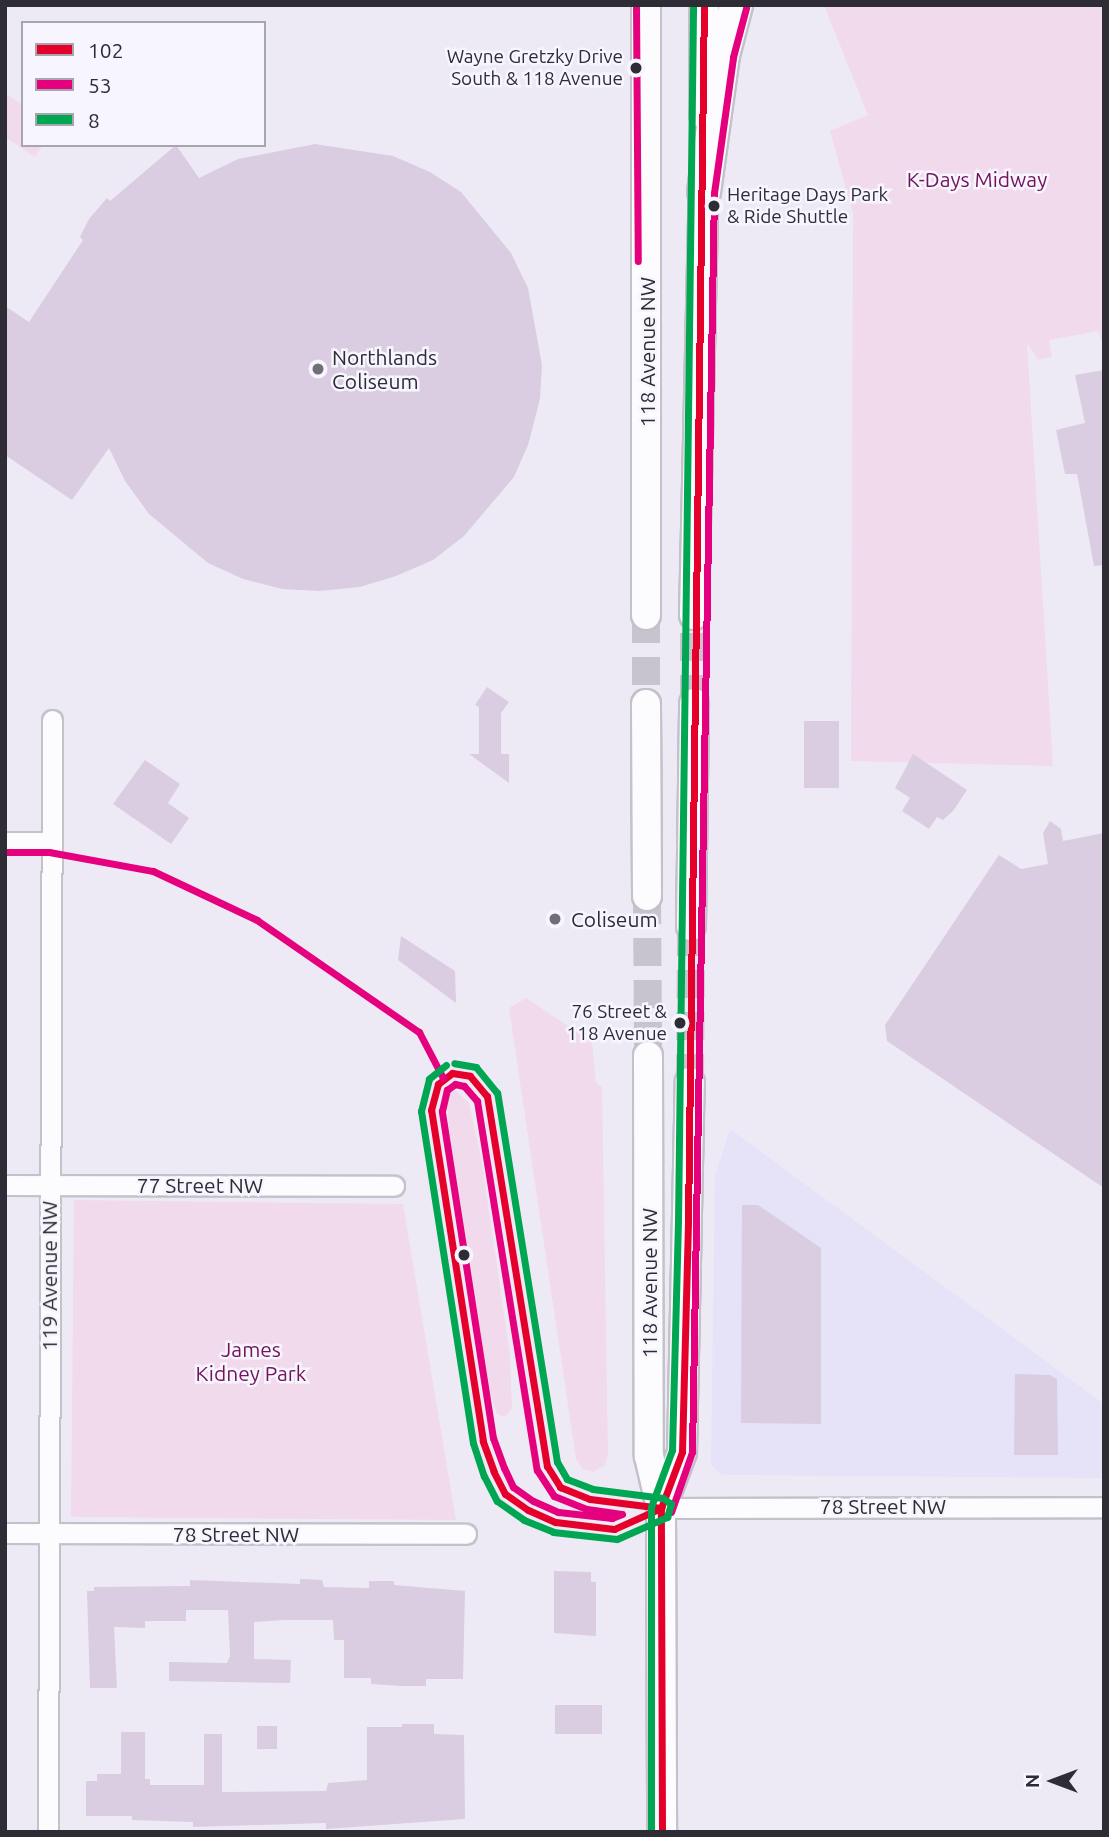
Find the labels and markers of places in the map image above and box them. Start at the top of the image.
place label: Wayne Gretzky Drive South & 118 Avenue [447,46,623,90]
marker: Wayne Gretzky Drive South & 118 Avenue [629,61,643,75]
place label: Heritage Days Park & Ride Shuttle [727,184,888,228]
marker: Heritage Days Park & Ride Shuttle [707,199,721,213]
place label: Northlands Coliseum [332,344,437,394]
marker: Northlands Coliseum [310,361,326,377]
place label: Coliseum [571,906,658,932]
marker: Coliseum [545,909,565,929]
place label: 76 Street & 118 Avenue [566,1001,667,1045]
marker: 76 Street & 118 Avenue [673,1016,687,1030]
unlabelled marker [457,1248,471,1262]

